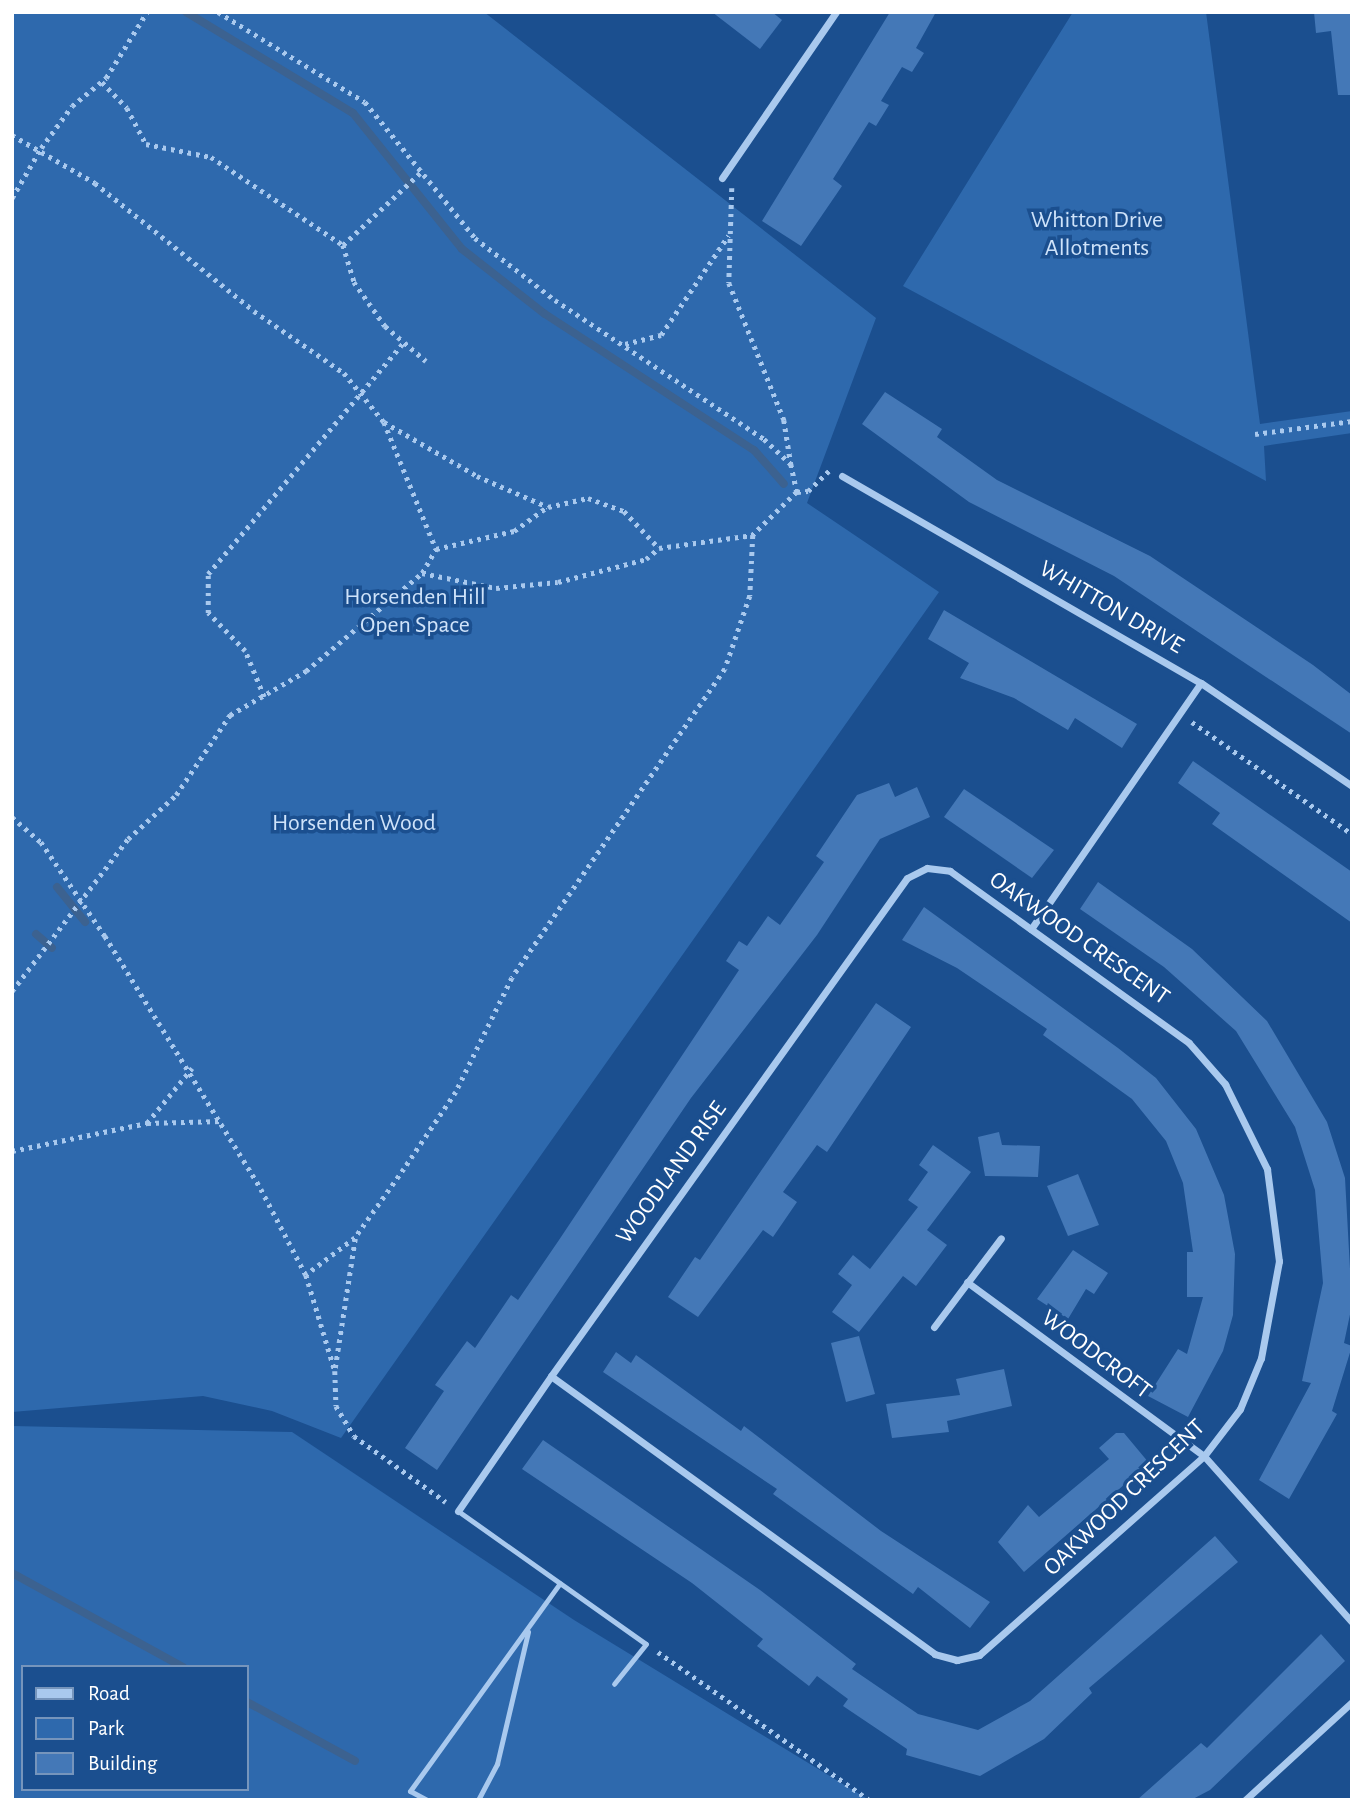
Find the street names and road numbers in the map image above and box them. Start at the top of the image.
street label: WHITTON DRIVE [1034,555,1188,661]
street label: OAKWOOD CRESCENT [983,866,1175,1012]
street label: WOODLAND RISE [611,1096,733,1250]
street label: WOODCROFT [1035,1304,1157,1406]
street label: OAKWOOD CRESCENT [1038,1414,1212,1582]

